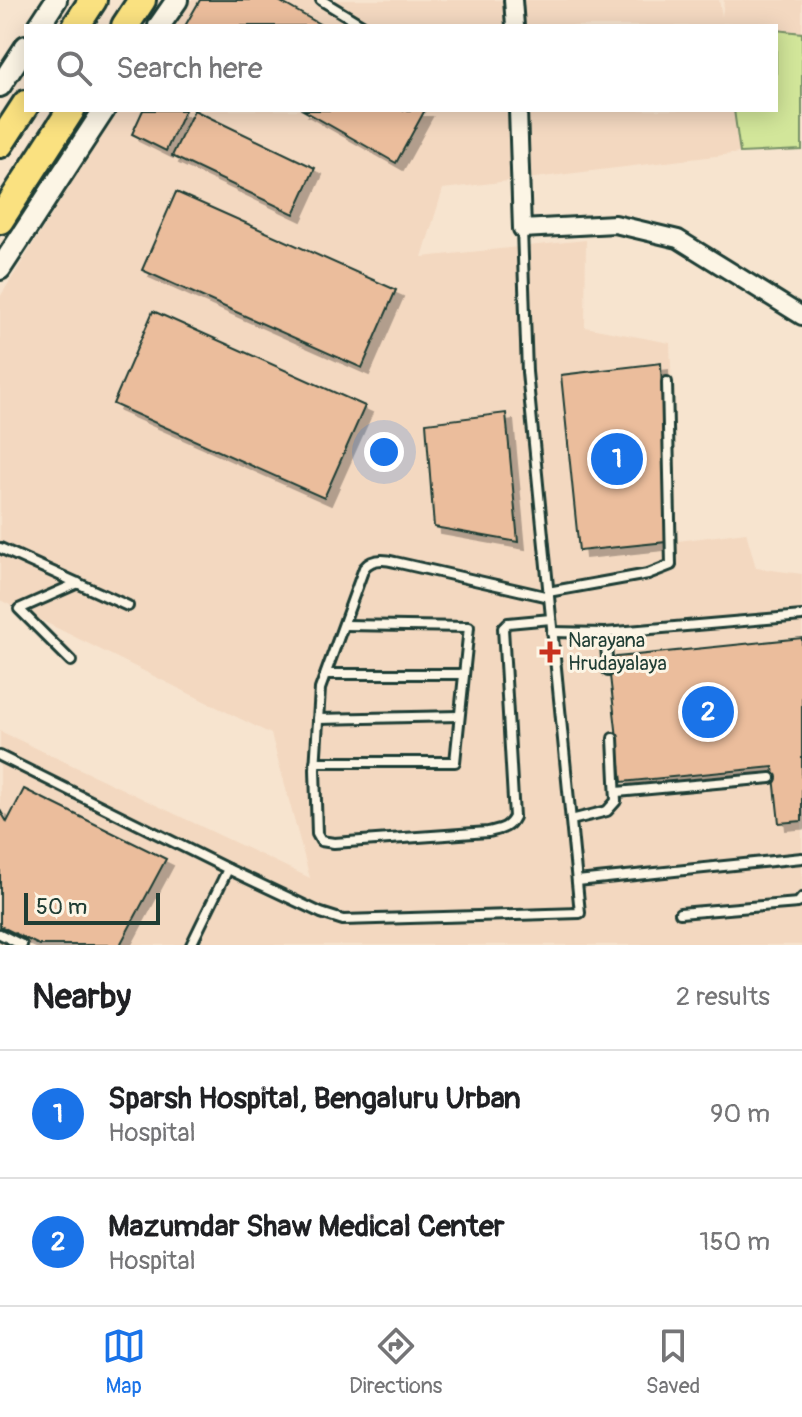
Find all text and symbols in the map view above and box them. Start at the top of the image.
search box [24,24,778,112]
icon: search [52,46,96,90]
text: Search here [116,50,263,87]
pin: 1 [591,429,643,489]
your location [364,432,404,472]
place label: Narayana Hrudayalaya [568,628,667,676]
marker: Narayana Hrudayalaya [539,641,561,663]
pin: 2 [682,682,734,742]
scale bar [24,889,160,925]
text: 50 m [36,893,87,921]
text: Nearby [32,976,131,1019]
text: 2 results [676,981,770,1013]
text: Sparsh Hospital, Bengaluru Urban [108,1080,521,1117]
text: 1 [53,1098,63,1130]
text: 90 m [710,1098,770,1130]
text: Hospital [108,1117,196,1149]
text: Mazumdar Shaw Medical Center [108,1208,504,1245]
text: 2 [51,1226,65,1258]
text: 150 m [699,1226,770,1258]
text: Hospital [108,1245,196,1277]
tab: Map [102,1324,146,1400]
tab: Directions [349,1324,442,1400]
tab: Saved [646,1324,700,1400]

